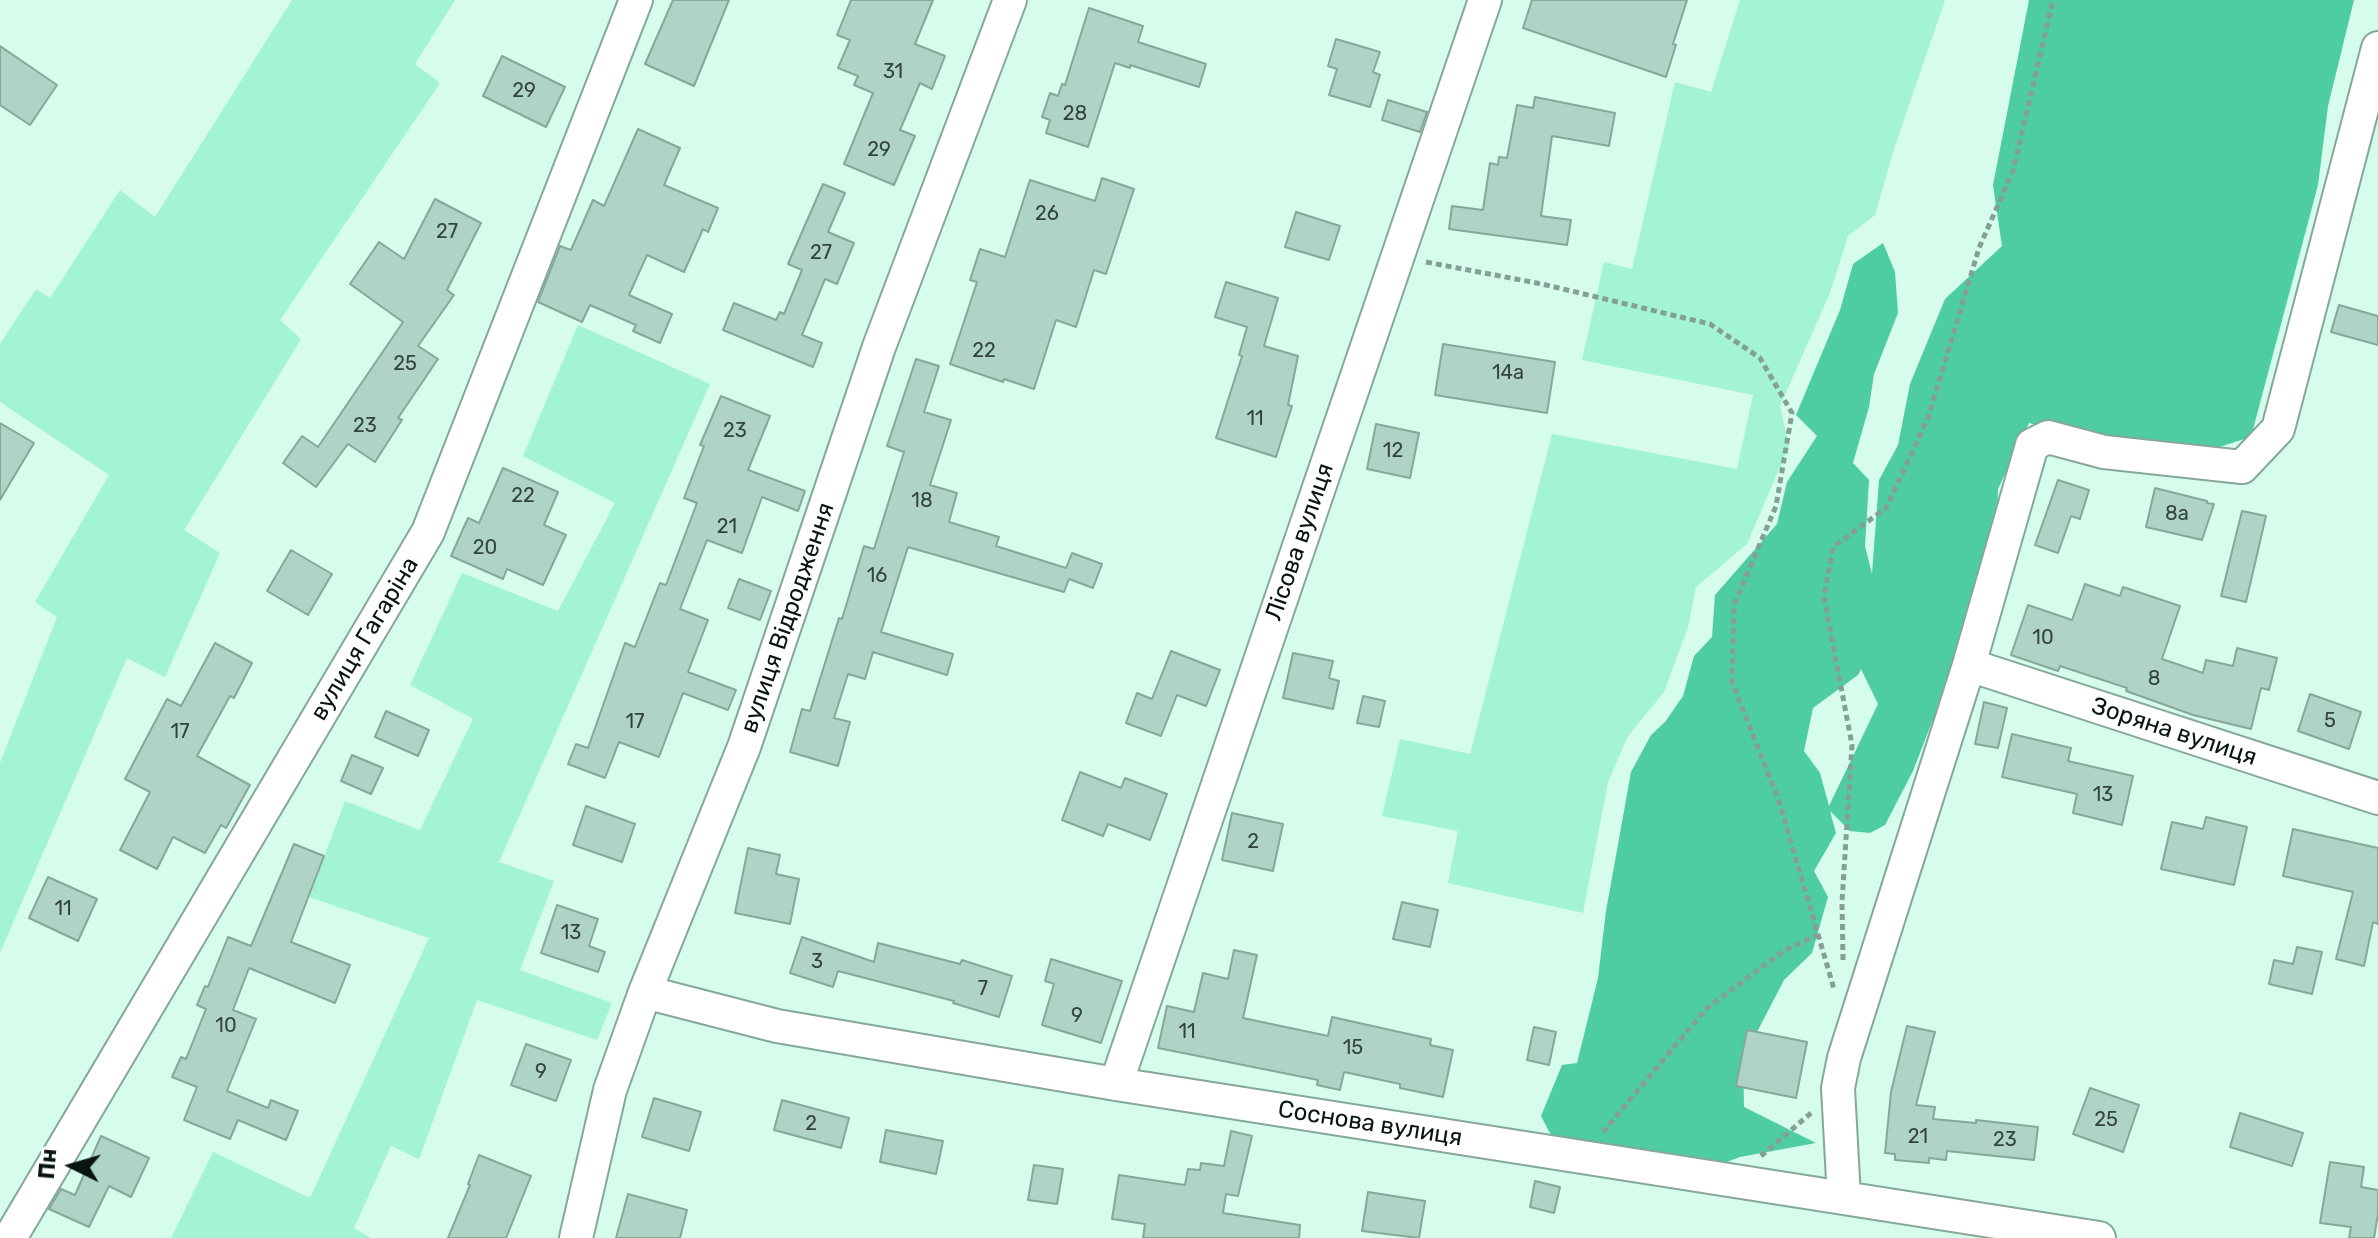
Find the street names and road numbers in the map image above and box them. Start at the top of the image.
street label: Лісова вулиця [1260,459,1340,625]
street label: вулиця Відродження [735,499,841,737]
street label: вулиця Гагаріна [305,552,425,726]
street label: Зоряна вулиця [2088,692,2260,772]
street label: Соснова вулиця [1276,1095,1464,1153]

